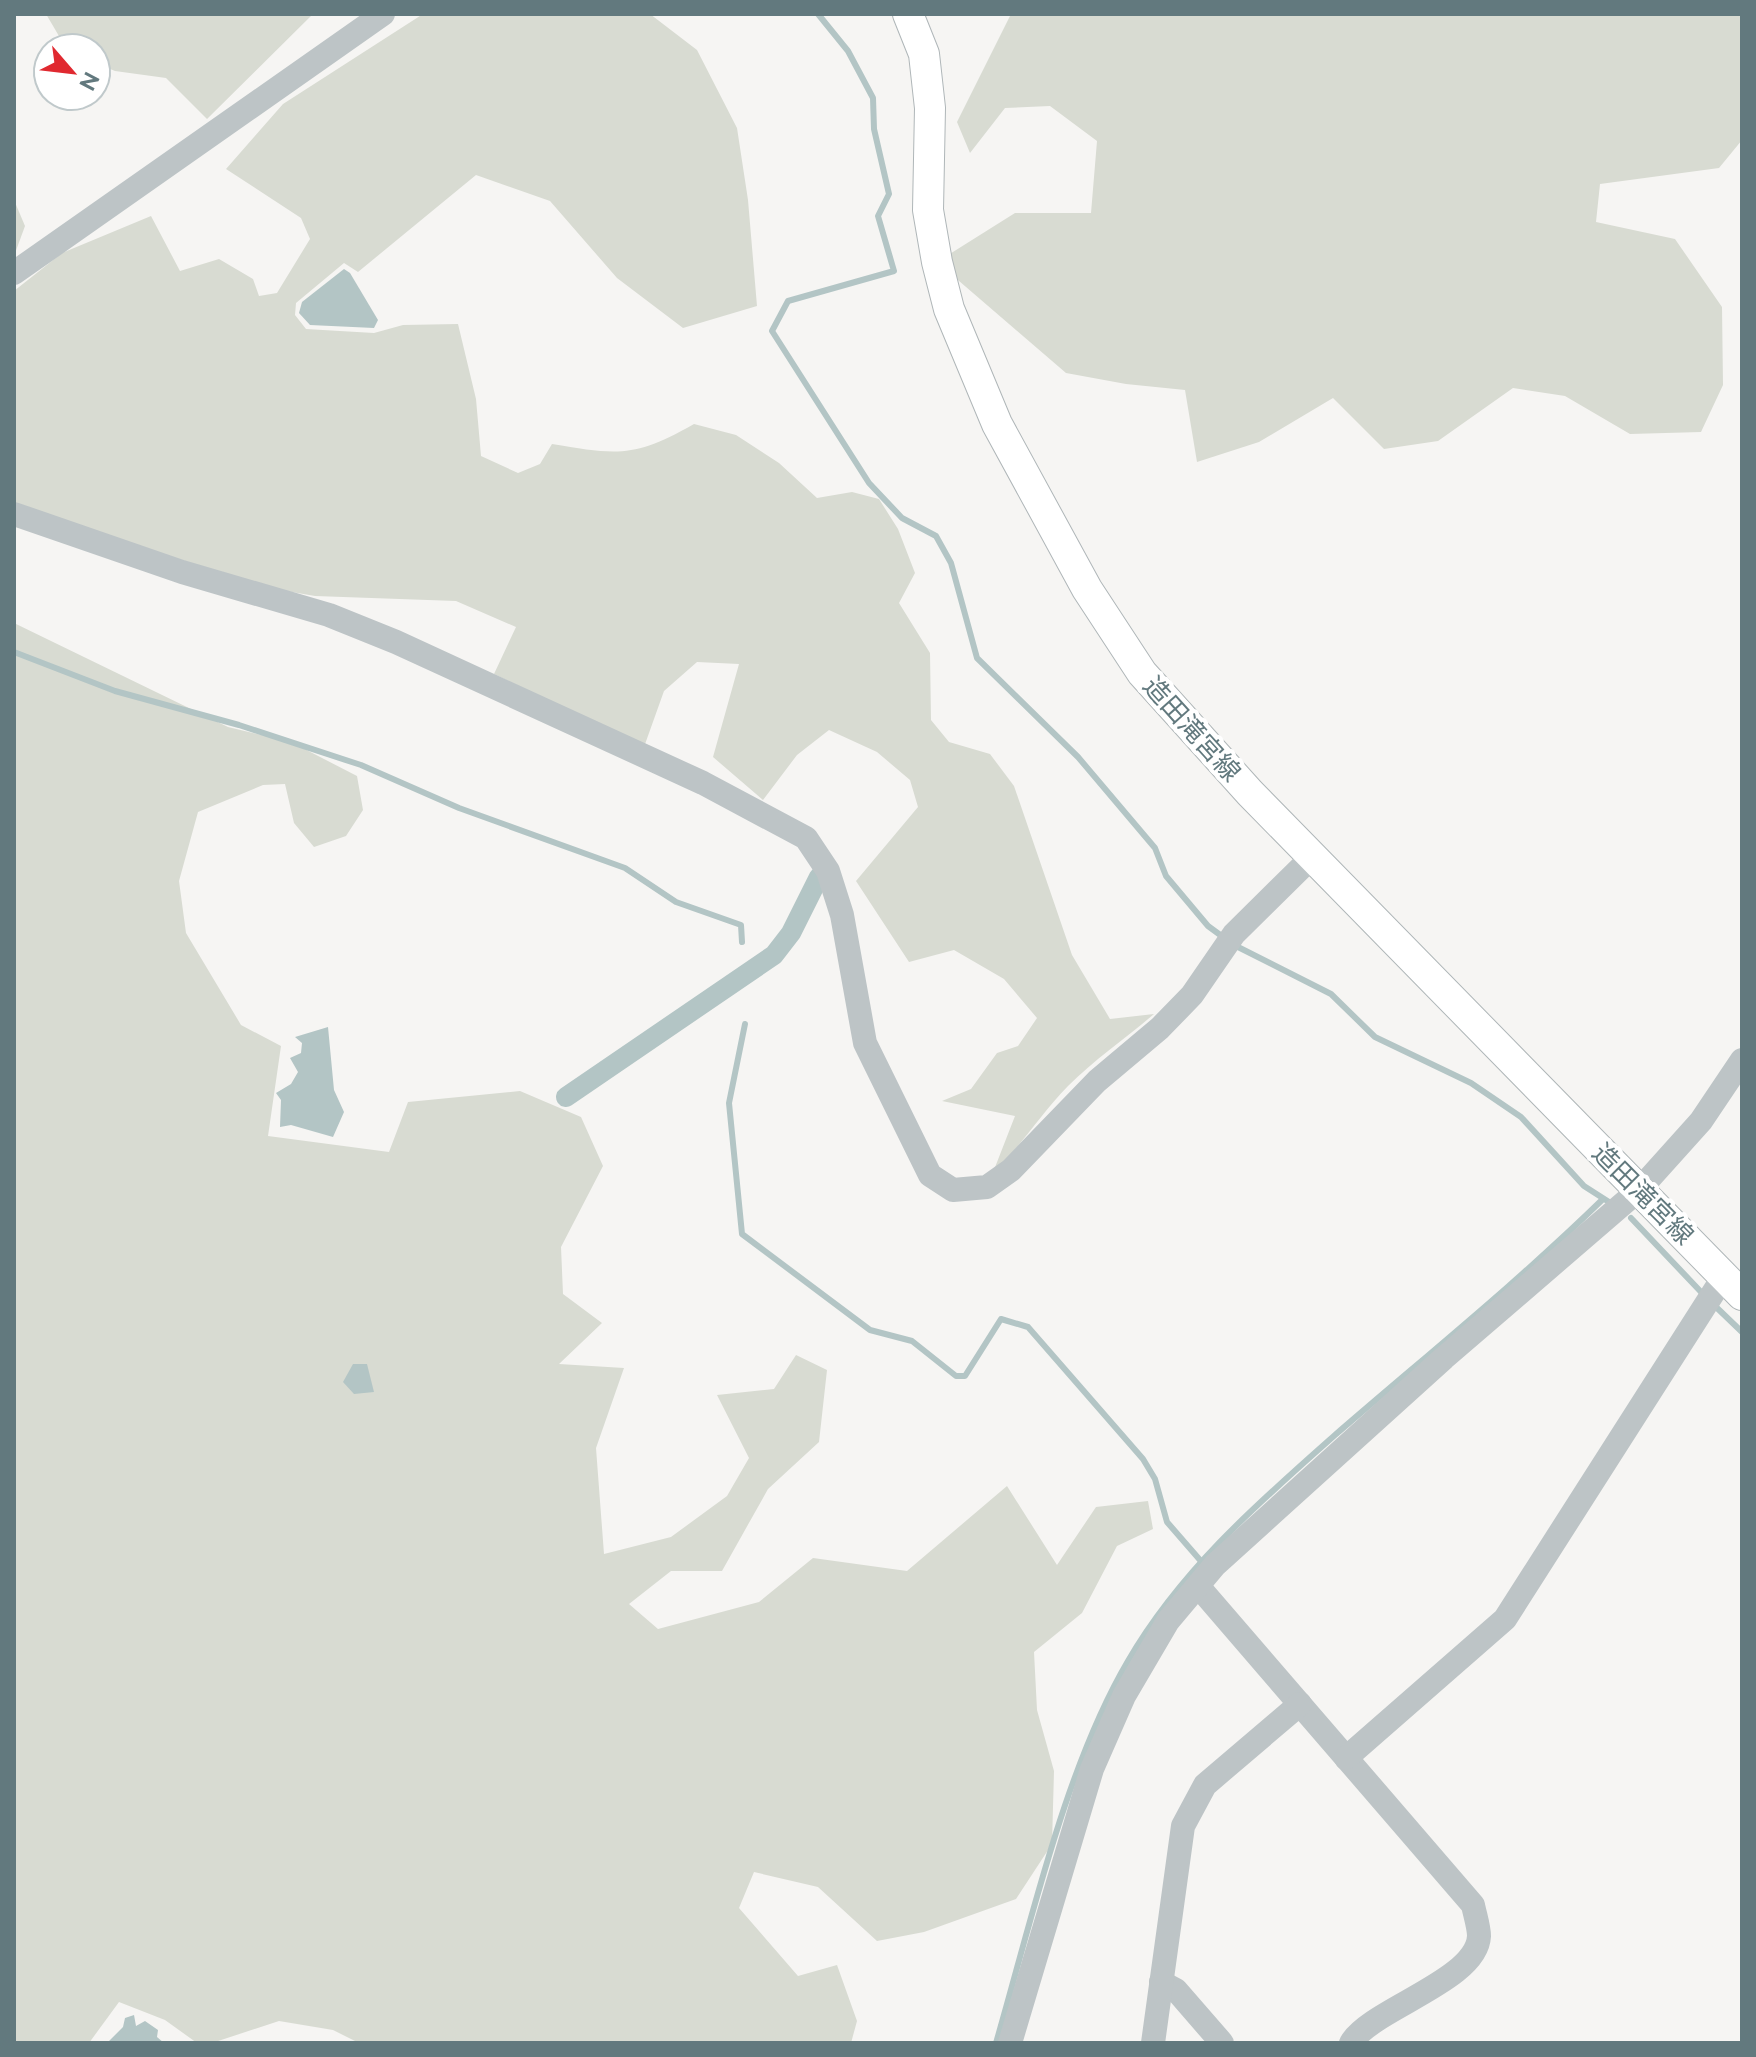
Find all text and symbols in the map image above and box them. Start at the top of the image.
north arrow [32,32,112,112]
text: N [74,68,105,95]
street label: 造田滝宮線 [1137,671,1247,787]
street label: 造田滝宮線 [1586,1137,1700,1251]

